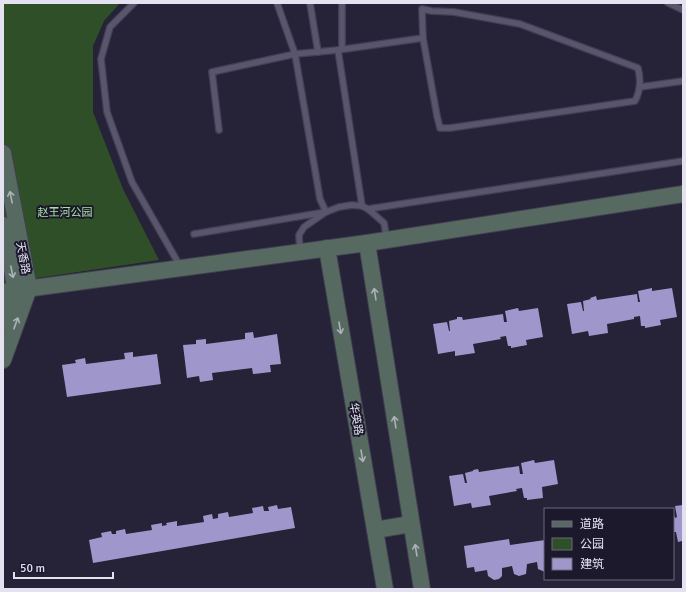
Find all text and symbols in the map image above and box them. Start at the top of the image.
one-way arrow [7,191,15,204]
park label: 赵王河公园 [38,206,93,219]
street label: 天香路 [13,241,33,275]
one-way arrow [8,265,16,278]
one-way arrow [371,288,379,301]
one-way arrow [13,318,21,330]
one-way arrow [336,321,344,334]
street label: 华英路 [347,402,365,436]
one-way arrow [391,416,399,429]
one-way arrow [358,449,366,462]
legend [544,508,674,580]
text: 道路 [580,517,604,532]
text: 公园 [580,537,604,552]
one-way arrow [412,544,420,557]
scale bar [14,554,113,580]
text: 建筑 [580,557,604,572]
text: 50 m [20,561,45,576]

